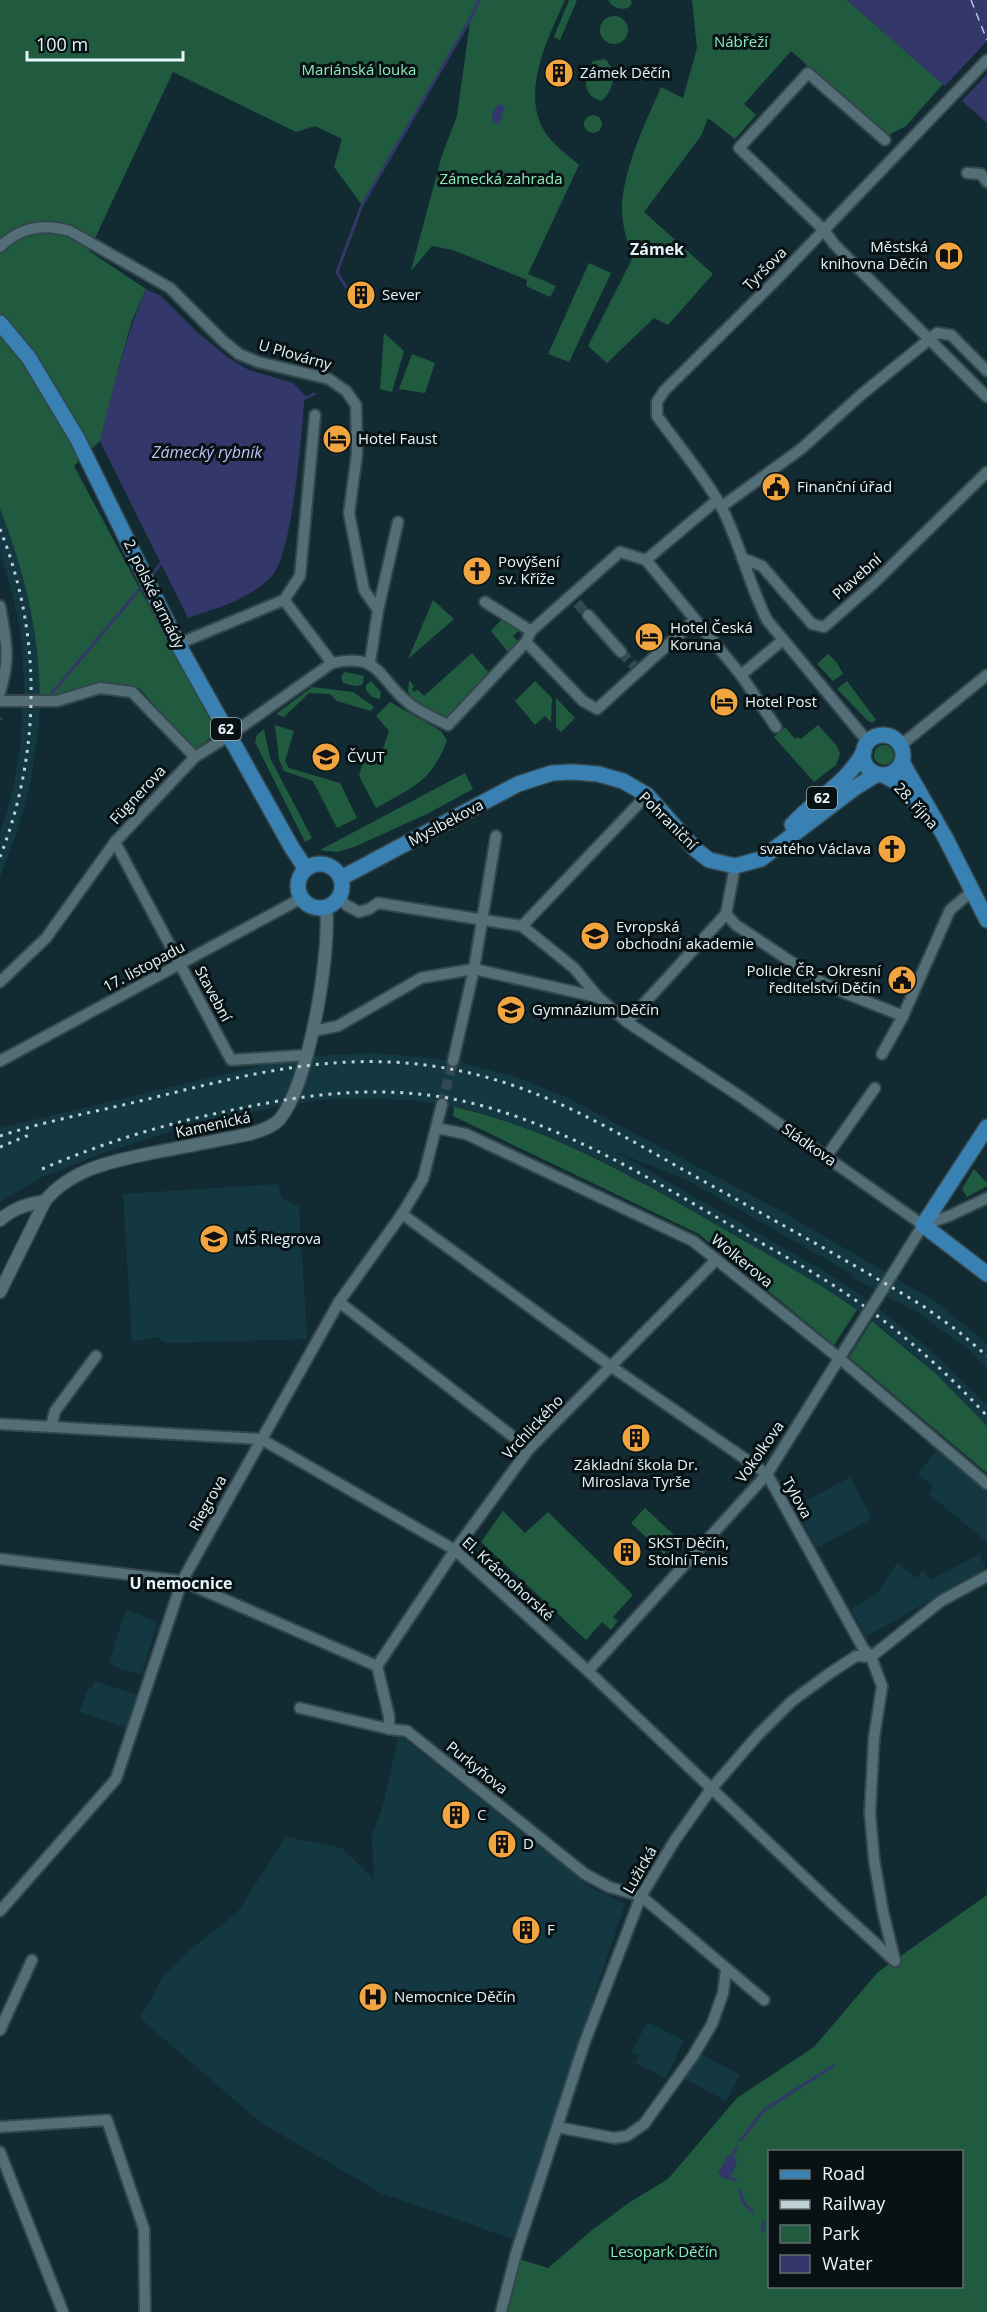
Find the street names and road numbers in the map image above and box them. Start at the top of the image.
street label: Tyršova [738,242,790,294]
street label: U Plovárny [256,334,335,374]
street label: 2. polské armády [120,536,190,652]
street label: Plavební [828,548,886,604]
road number: 62 [211,718,241,740]
street label: Fügnerova [105,761,170,828]
street label: 28. října [890,778,943,833]
street label: Pohraniční [635,787,703,855]
road number: 62 [807,787,837,809]
street label: Myslbekova [405,794,487,850]
street label: 17. listopadu [99,936,188,996]
street label: Stavební [191,962,237,1026]
street label: Kamenická [173,1106,252,1142]
street label: Sládkova [778,1118,841,1170]
street label: Wolkerova [708,1229,778,1291]
street label: Vrchlického [497,1390,567,1463]
street label: Vokolkova [731,1416,788,1486]
street label: Riegrova [184,1471,231,1534]
street label: Tylova [778,1473,817,1522]
street label: El. Krásnohorské [459,1532,559,1625]
street label: Purkyňova [443,1736,513,1798]
street label: Lužická [618,1842,661,1897]

